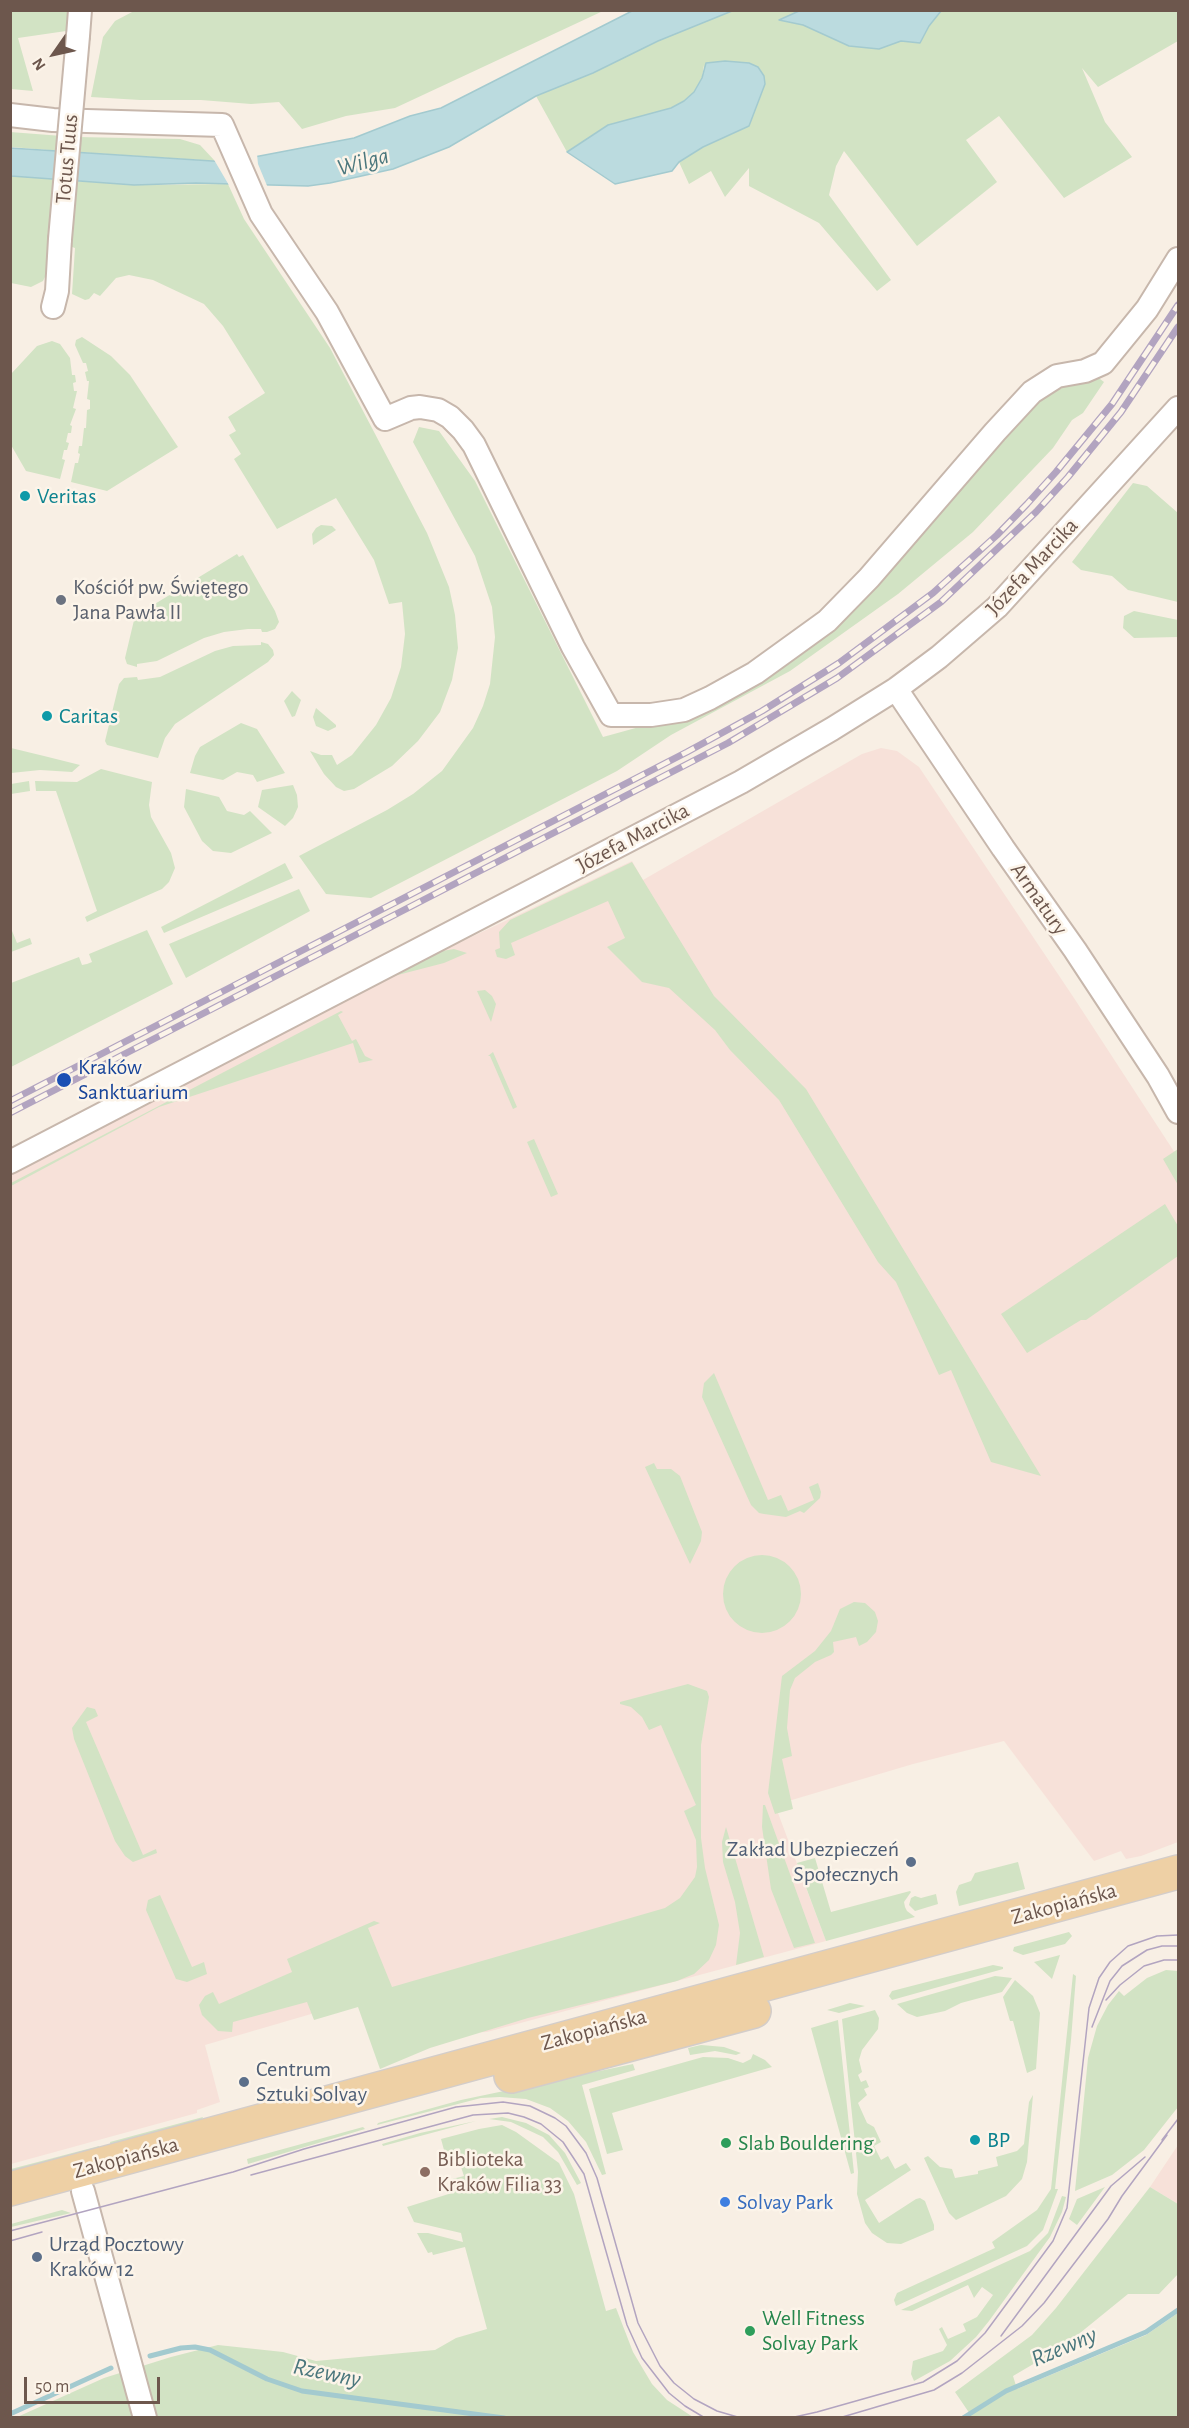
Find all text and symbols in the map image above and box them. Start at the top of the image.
north arrow [24,24,84,84]
text: N [29,55,49,73]
street label: Totus Tuus [50,113,84,205]
water label: Wilga [334,141,392,183]
place label: Veritas [37,483,96,509]
marker: Veritas [18,489,32,503]
street label: Józefa Marcika [980,513,1084,621]
place label: Kościół pw. Świętego Jana Pawła II [73,574,249,626]
marker: Kościół pw. Świętego Jana Pawła II [54,593,68,607]
place label: Caritas [59,703,118,729]
marker: Caritas [40,709,54,723]
street label: Józefa Marcika [572,797,694,879]
street label: Armatury [1005,858,1073,940]
place label: Kraków Sanktuarium [78,1054,188,1106]
marker: Kraków Sanktuarium [55,1071,73,1089]
place label: Zakład Ubezpieczeń Społecznych [727,1836,899,1888]
marker: Zakład Ubezpieczeń Społecznych [904,1855,918,1869]
street label: Zakopiańska [1008,1877,1120,1931]
street label: Zakopiańska [538,2003,650,2057]
place label: Centrum Sztuki Solvay [256,2056,367,2108]
marker: Centrum Sztuki Solvay [237,2075,251,2089]
place label: BP [987,2127,1010,2153]
place label: Slab Bouldering [738,2130,874,2156]
street label: Zakopiańska [70,2131,182,2185]
marker: BP [968,2133,982,2147]
marker: Slab Bouldering [719,2136,733,2150]
place label: Biblioteka Kraków Filia 33 [437,2146,562,2198]
marker: Biblioteka Kraków Filia 33 [418,2165,432,2179]
place label: Solvay Park [737,2189,833,2215]
marker: Solvay Park [718,2195,732,2209]
place label: Urząd Pocztowy Kraków 12 [49,2231,184,2282]
marker: Urząd Pocztowy Kraków 12 [30,2250,44,2264]
place label: Well Fitness Solvay Park [762,2305,865,2356]
water label: Rzewny [1027,2320,1101,2374]
marker: Well Fitness Solvay Park [743,2324,757,2338]
water label: Rzewny [290,2352,364,2394]
scale bar [27,2365,164,2403]
text: 50 m [35,2378,69,2396]

